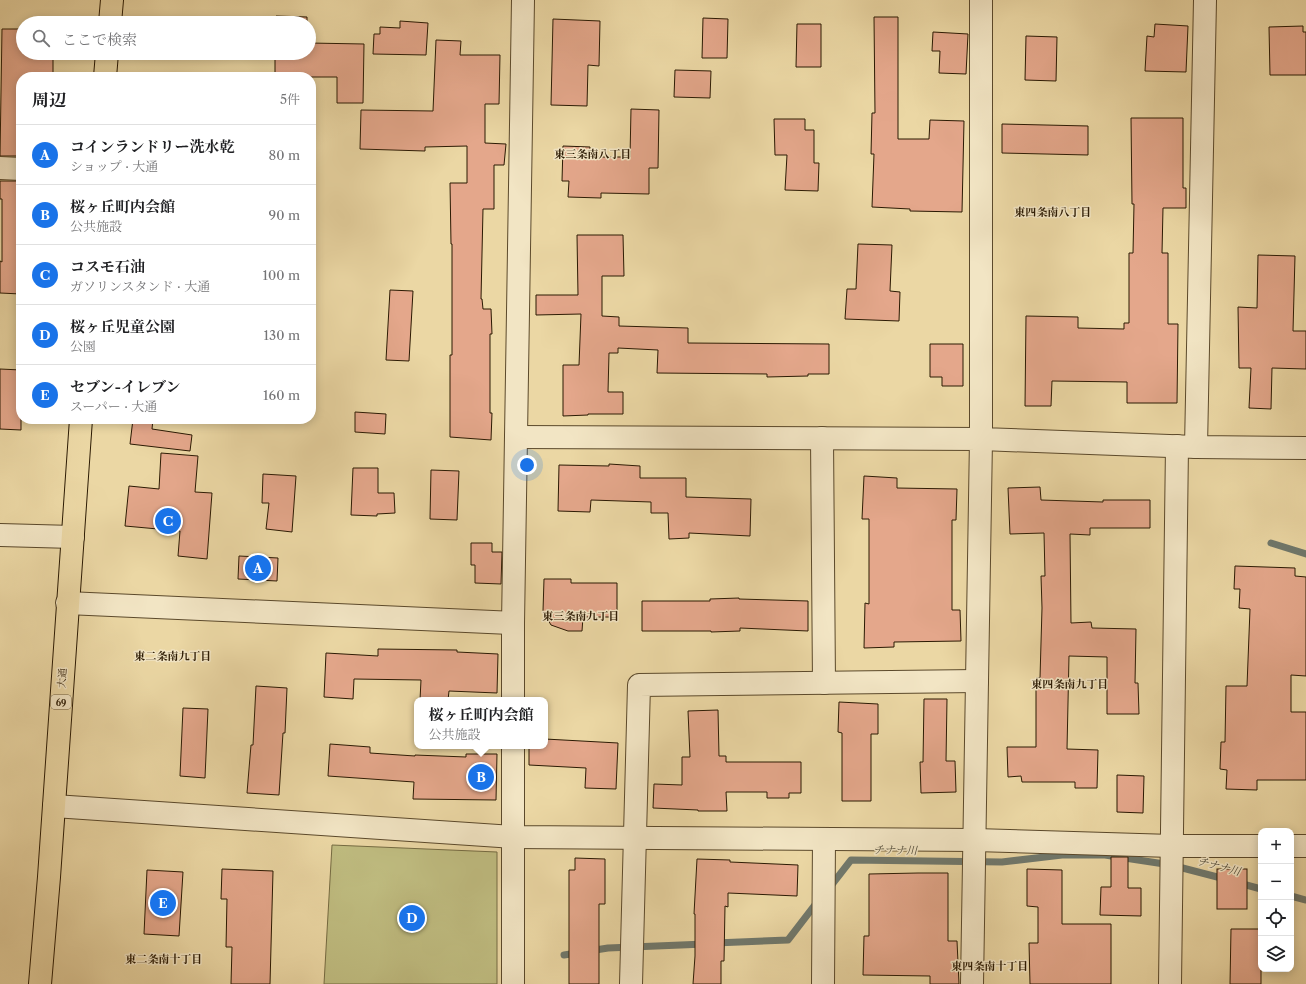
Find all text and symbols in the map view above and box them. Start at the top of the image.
search box [16,16,316,60]
icon: search [30,27,52,49]
text: ここで検索 [62,30,137,49]
text: 周辺 [32,90,66,110]
text: 5件 [280,91,300,107]
text: コインランドリー洗水乾 [70,137,235,156]
text: A [40,147,50,163]
text: 80 m [268,147,300,163]
district label: 東三条南八丁目 [555,147,632,161]
text: ショップ · 大通 [70,158,158,174]
text: 桜ヶ丘町内会館 [70,197,175,216]
district label: 東四条南八丁目 [1015,205,1092,219]
text: B [40,207,50,223]
text: 90 m [269,207,300,223]
text: 公共施設 [70,218,122,234]
text: コスモ石油 [70,257,145,276]
text: C [40,267,50,283]
text: 100 m [262,267,300,283]
text: ガソリンスタンド · 大通 [70,278,210,294]
text: 桜ヶ丘児童公園 [70,317,175,336]
text: D [39,327,51,343]
text: 130 m [264,327,300,343]
text: 公園 [70,338,96,354]
text: セブン-イレブン [70,377,180,396]
text: E [40,387,50,403]
text: 160 m [263,387,300,403]
text: スーパー · 大通 [70,398,157,414]
your location [517,455,537,475]
pin: C [155,506,181,536]
pin: A [245,553,271,583]
district label: 東三条南九丁目 [543,609,620,623]
district label: 東二条南九丁目 [135,649,212,663]
street label: 大通 [55,668,69,688]
district label: 東四条南九丁目 [1032,677,1109,691]
road number: 69 [51,695,71,709]
popup [414,697,548,749]
text: 桜ヶ丘町内会館 [428,705,534,724]
text: 公共施設 [428,726,481,742]
pin: B [468,762,494,792]
map controls [1258,828,1294,972]
button: + [1258,828,1294,864]
water label: チナナ川 [873,843,918,857]
water label: チナナ川 [1196,854,1243,879]
button: − [1258,864,1294,900]
pin: E [150,888,176,918]
button: locate [1258,900,1294,936]
pin: D [399,903,425,933]
button: layers [1258,936,1294,972]
district label: 東二条南十丁目 [126,952,203,966]
district label: 東四条南十丁目 [952,959,1029,973]

